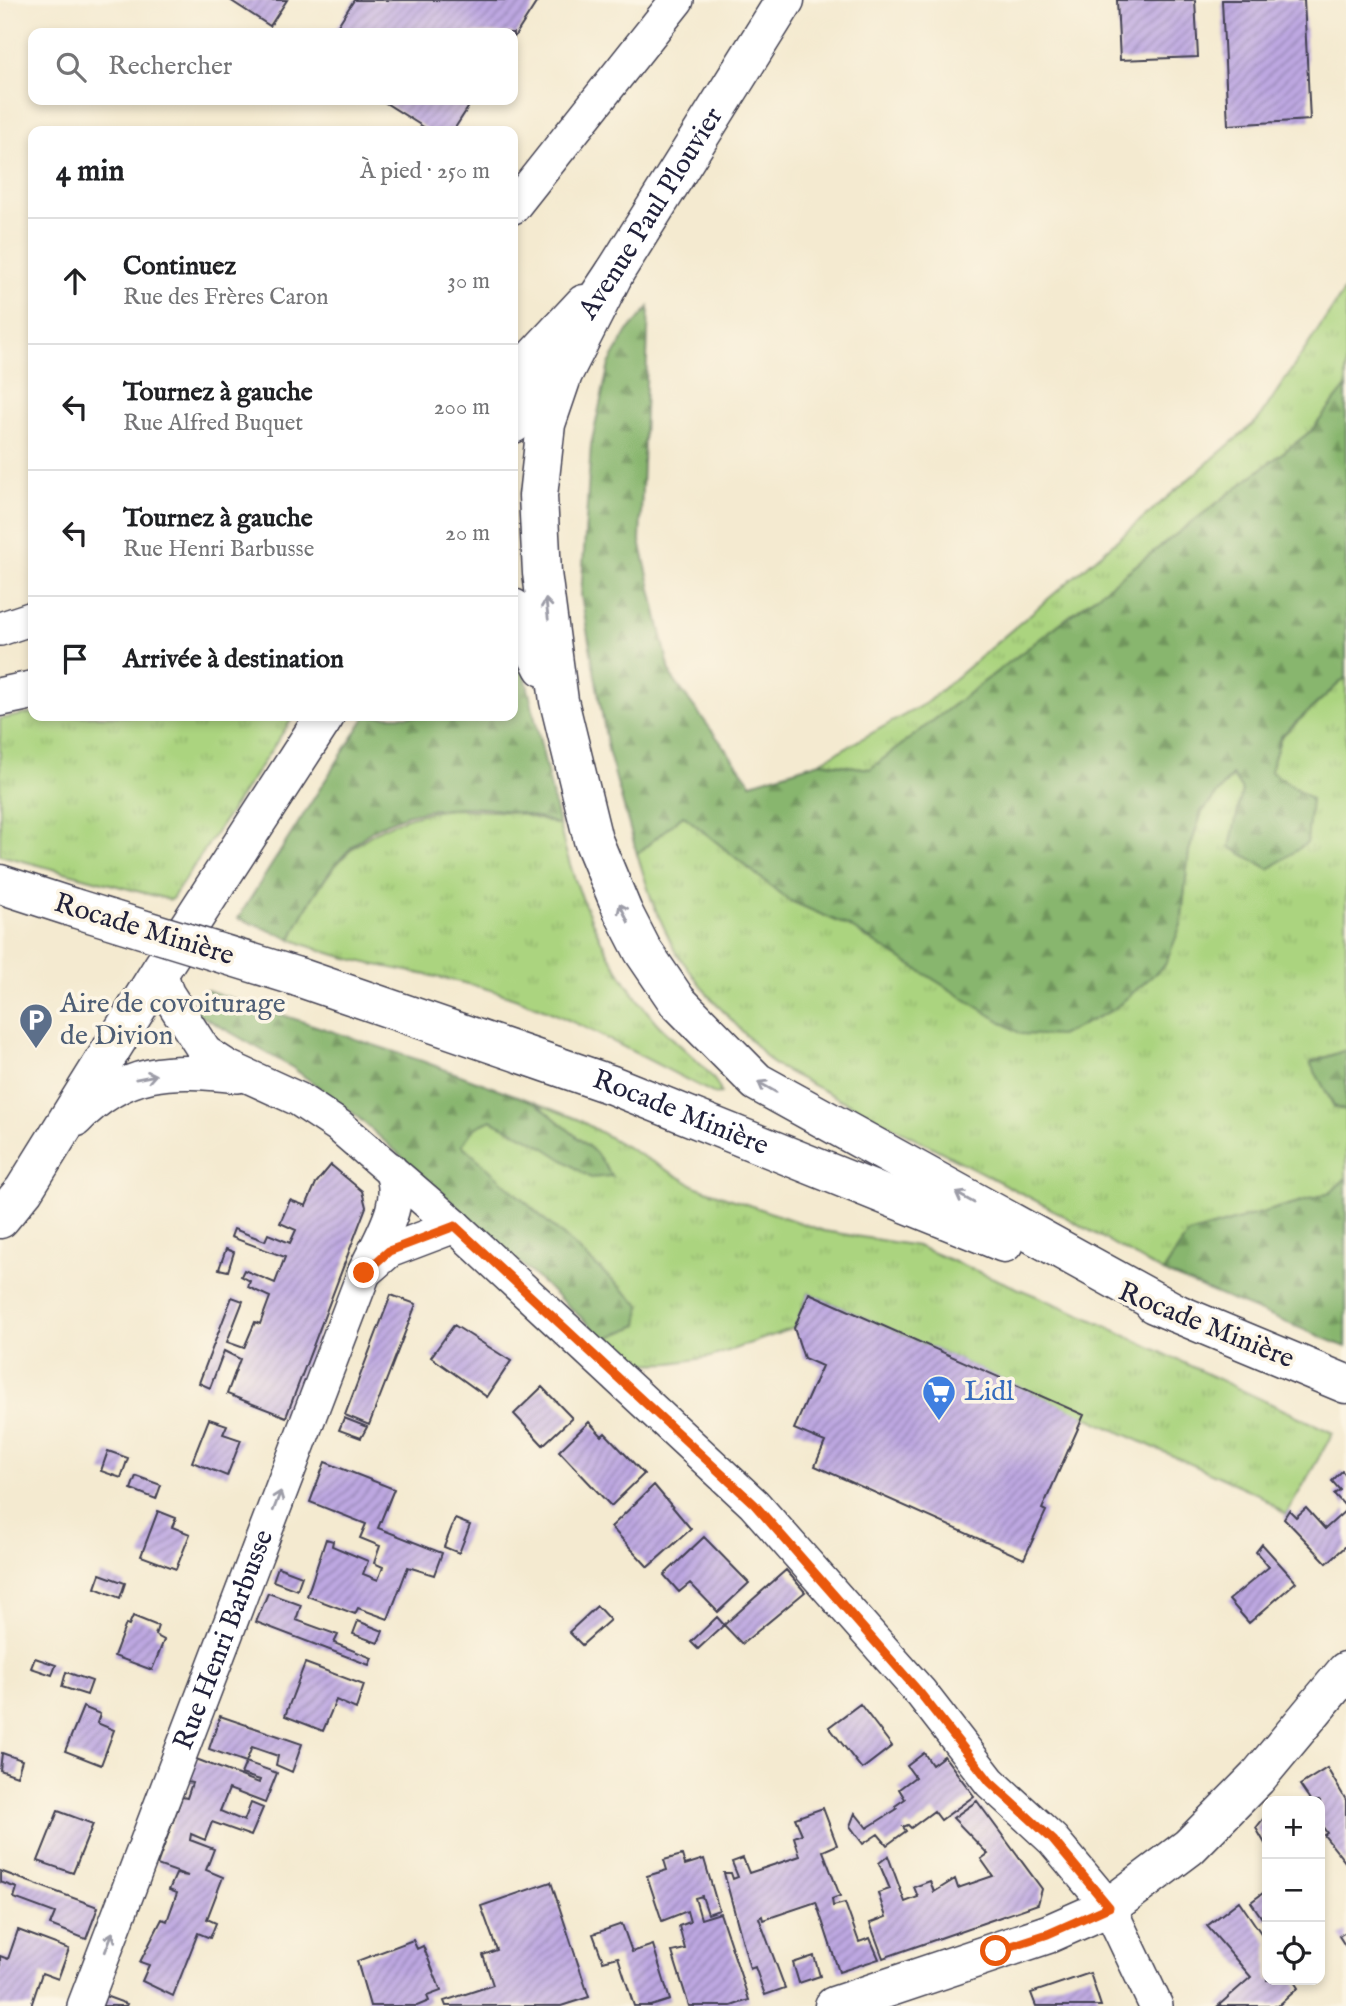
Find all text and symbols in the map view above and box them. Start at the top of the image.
search box [28,28,518,105]
icon: search [52,48,90,86]
text: Rechercher [108,50,232,83]
street label: Avenue Paul Plouvier [570,101,731,327]
text: 4 min [56,153,124,191]
text: À pied · 250 m [360,157,490,186]
text: Continuez [123,250,236,283]
icon: ahead [56,262,94,300]
text: 30 m [447,267,490,296]
text: Rue des Frères Caron [123,283,329,312]
text: Tournez à gauche [123,376,313,409]
icon: left [56,388,94,426]
text: 200 m [434,393,490,422]
text: Rue Alfred Buquet [123,409,303,438]
text: Tournez à gauche [123,502,313,535]
icon: left [56,514,94,552]
text: 20 m [445,519,490,548]
text: Rue Henri Barbusse [123,535,314,564]
one-way arrow [540,598,553,620]
icon: arrive [56,640,94,678]
text: Arrivée à destination [123,643,344,676]
street label: Rocade Minière [50,886,238,974]
one-way arrow [617,903,630,924]
place label: Aire de covoiturage de Divion [59,987,286,1054]
parking icon: Aire de covoiturage de Divion [17,1001,55,1050]
street label: Rocade Minière [588,1062,774,1164]
one-way arrow [134,1070,157,1084]
one-way arrow [757,1080,777,1094]
one-way arrow [956,1191,976,1205]
route end [348,1257,379,1288]
street label: Rocade Minière [1113,1275,1299,1377]
supermarket icon: Lidl [920,1373,958,1422]
place label: Lidl [964,1375,1014,1410]
one-way arrow [272,1491,285,1513]
street label: Rue Henri Barbusse [166,1525,282,1755]
map controls [1262,1796,1325,1985]
button: + [1262,1796,1325,1859]
button: − [1262,1859,1325,1922]
button: locate [1262,1922,1325,1985]
one-way arrow [103,1932,116,1954]
route start [980,1935,1011,1966]

